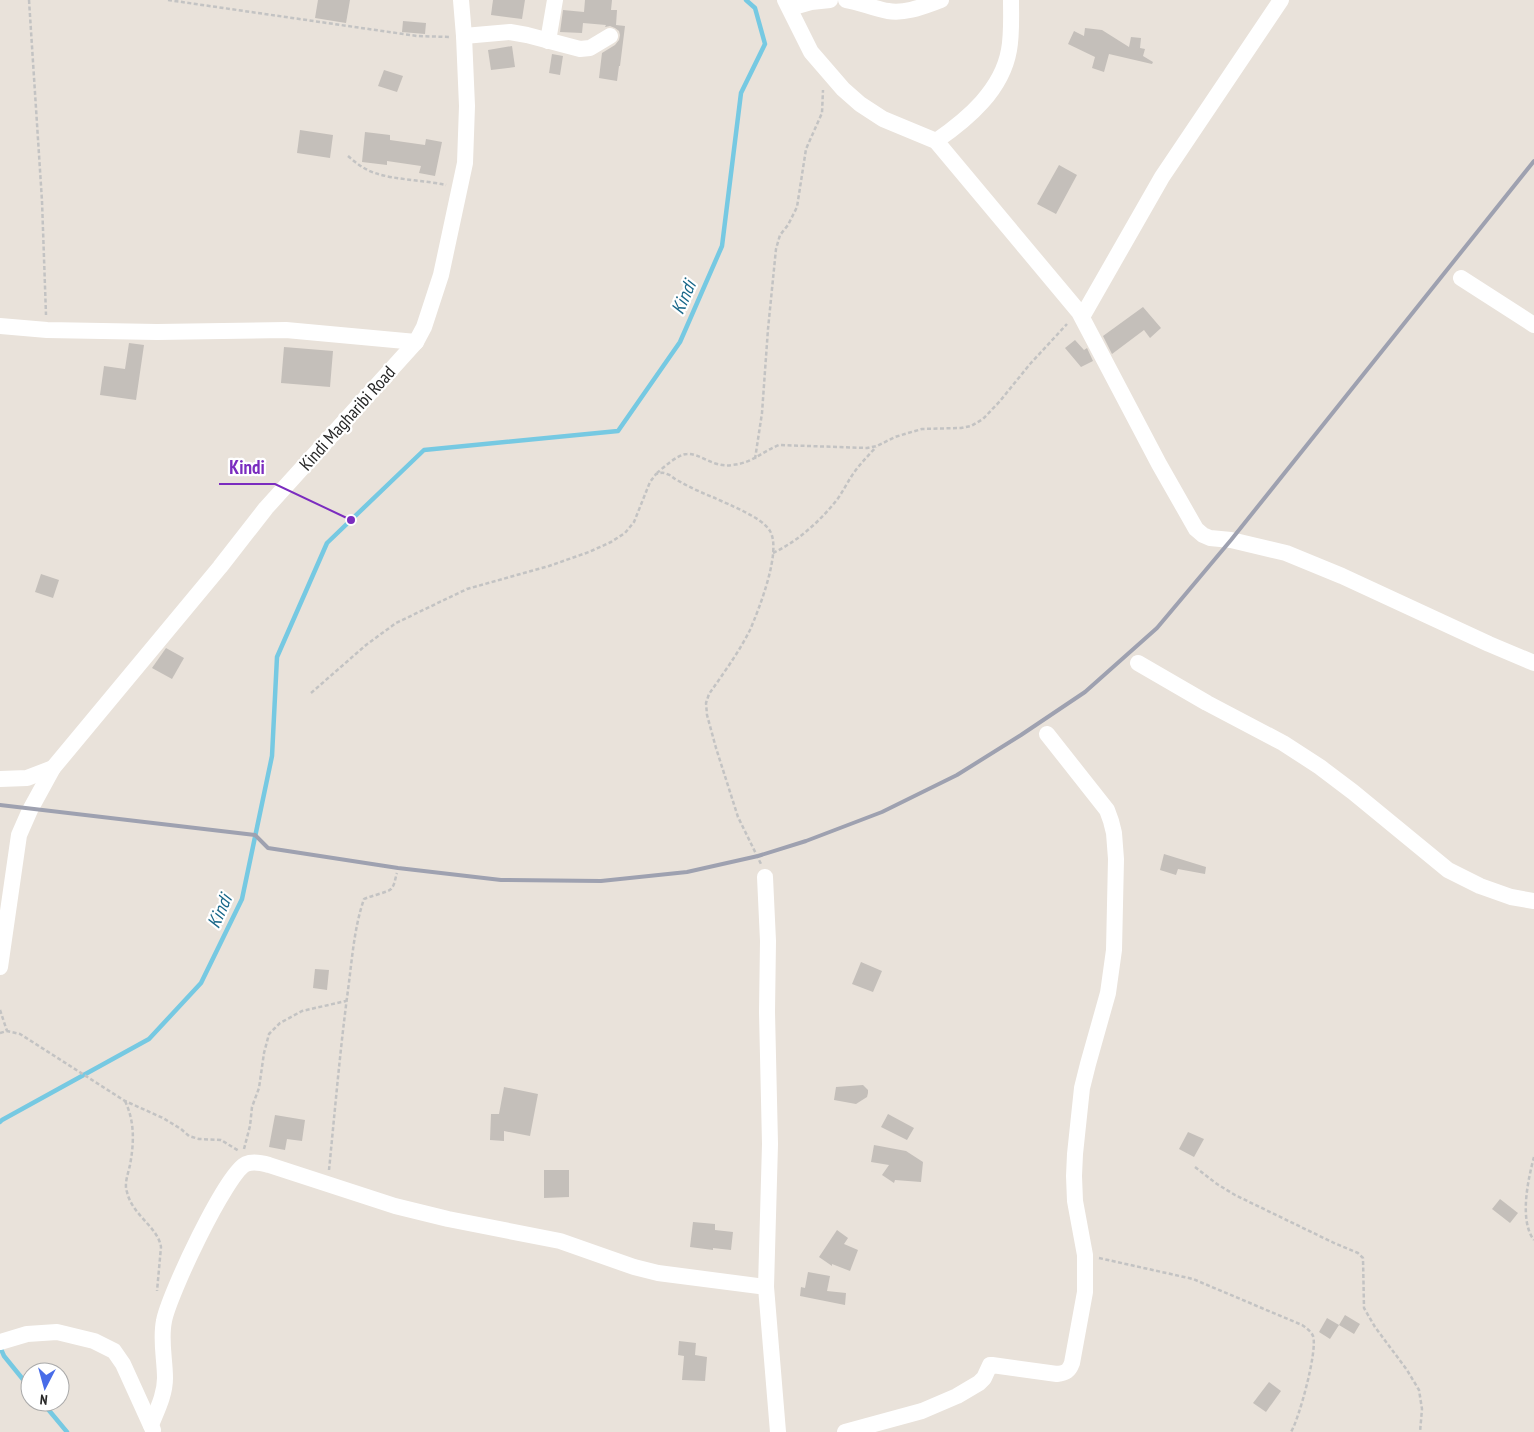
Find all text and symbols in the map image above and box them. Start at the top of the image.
water label: Kindi [665,274,702,317]
street label: Kindi Magharibi Road [294,361,400,475]
callout: Kindi [219,450,275,484]
text: Kindi [229,455,265,479]
water label: Kindi [201,888,238,931]
north arrow [20,1362,70,1412]
text: N [39,1391,48,1409]

